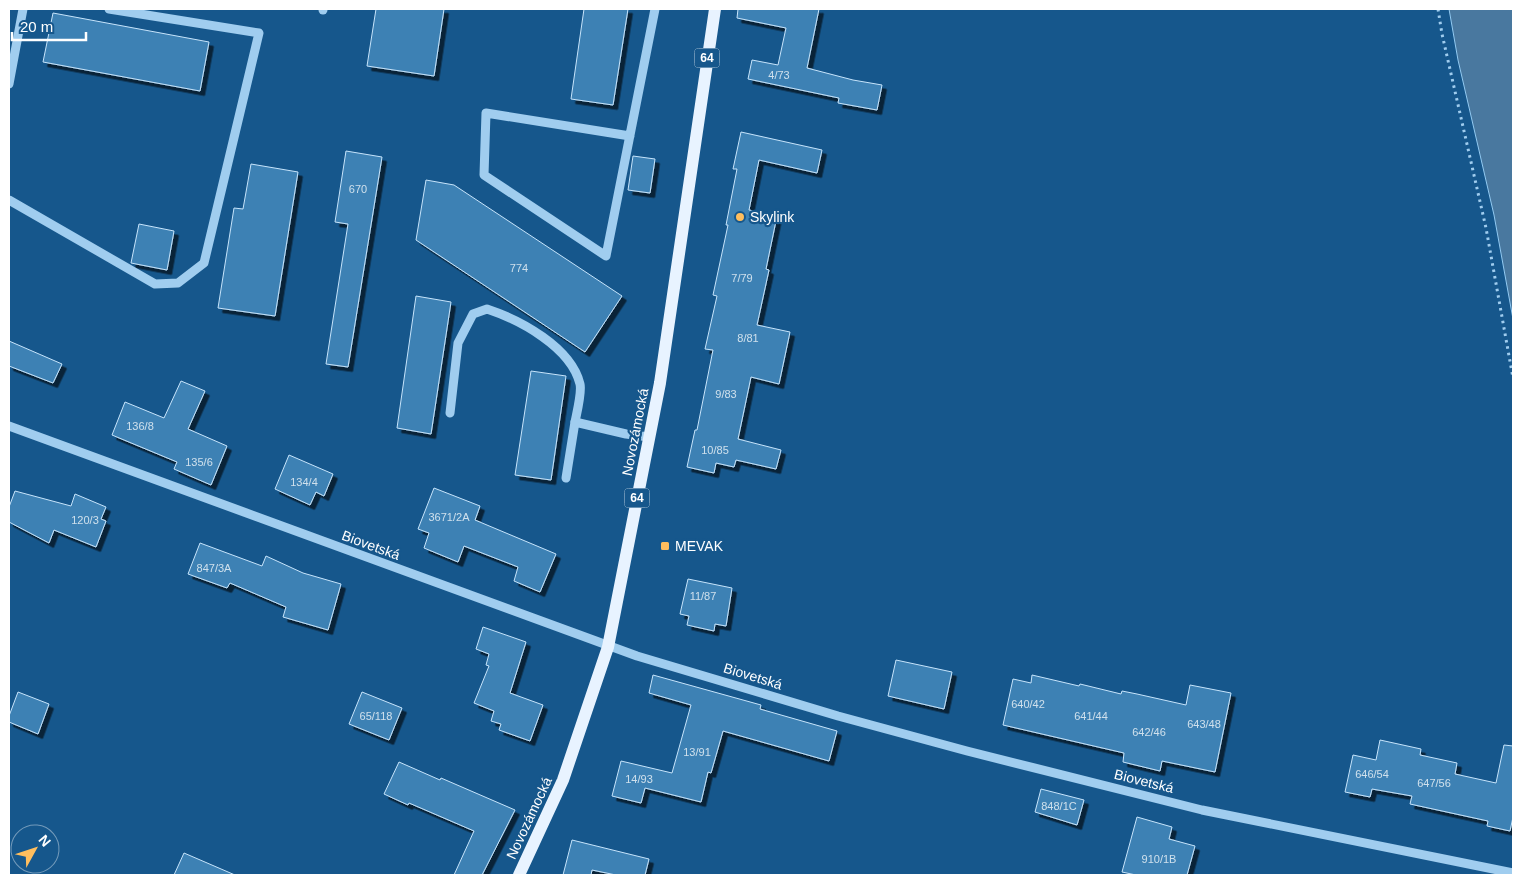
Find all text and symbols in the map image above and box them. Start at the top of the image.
scale bar [12,10,86,42]
text: 20 m [20,18,53,35]
road number: 64 [694,48,720,68]
house number: 4/73 [768,69,790,81]
house number: 670 [349,183,367,195]
place label: Skylink [750,209,795,225]
marker: Skylink [734,211,746,223]
house number: 774 [510,262,528,274]
house number: 7/79 [731,272,753,284]
house number: 8/81 [737,332,759,344]
street label: Novozámocká [619,387,651,477]
house number: 9/83 [715,388,737,400]
house number: 136/8 [126,420,154,432]
house number: 10/85 [701,444,729,456]
house number: 135/6 [185,456,213,468]
house number: 134/4 [290,476,318,488]
road number: 64 [624,488,650,508]
house number: 3671/2A [429,511,470,523]
house number: 120/3 [71,514,99,526]
street label: Biovetská [340,527,402,563]
place label: MEVAK [675,538,724,554]
marker: MEVAK [659,540,671,552]
house number: 847/3A [197,562,232,574]
house number: 11/87 [690,590,716,602]
street label: Biovetská [722,659,785,693]
house number: 640/42 [1011,698,1045,710]
house number: 65/118 [360,710,392,722]
house number: 641/44 [1074,710,1108,722]
house number: 643/48 [1187,718,1221,730]
house number: 642/46 [1132,726,1166,738]
house number: 13/91 [683,746,711,758]
street label: Biovetská [1113,766,1176,796]
house number: 646/54 [1355,768,1389,780]
house number: 14/93 [625,773,653,785]
street label: Novozámocká [503,774,555,862]
house number: 647/56 [1417,777,1451,789]
house number: 848/1C [1041,800,1077,812]
north arrow [10,824,60,874]
text: N [36,832,54,850]
house number: 910/1B [1142,853,1176,865]

